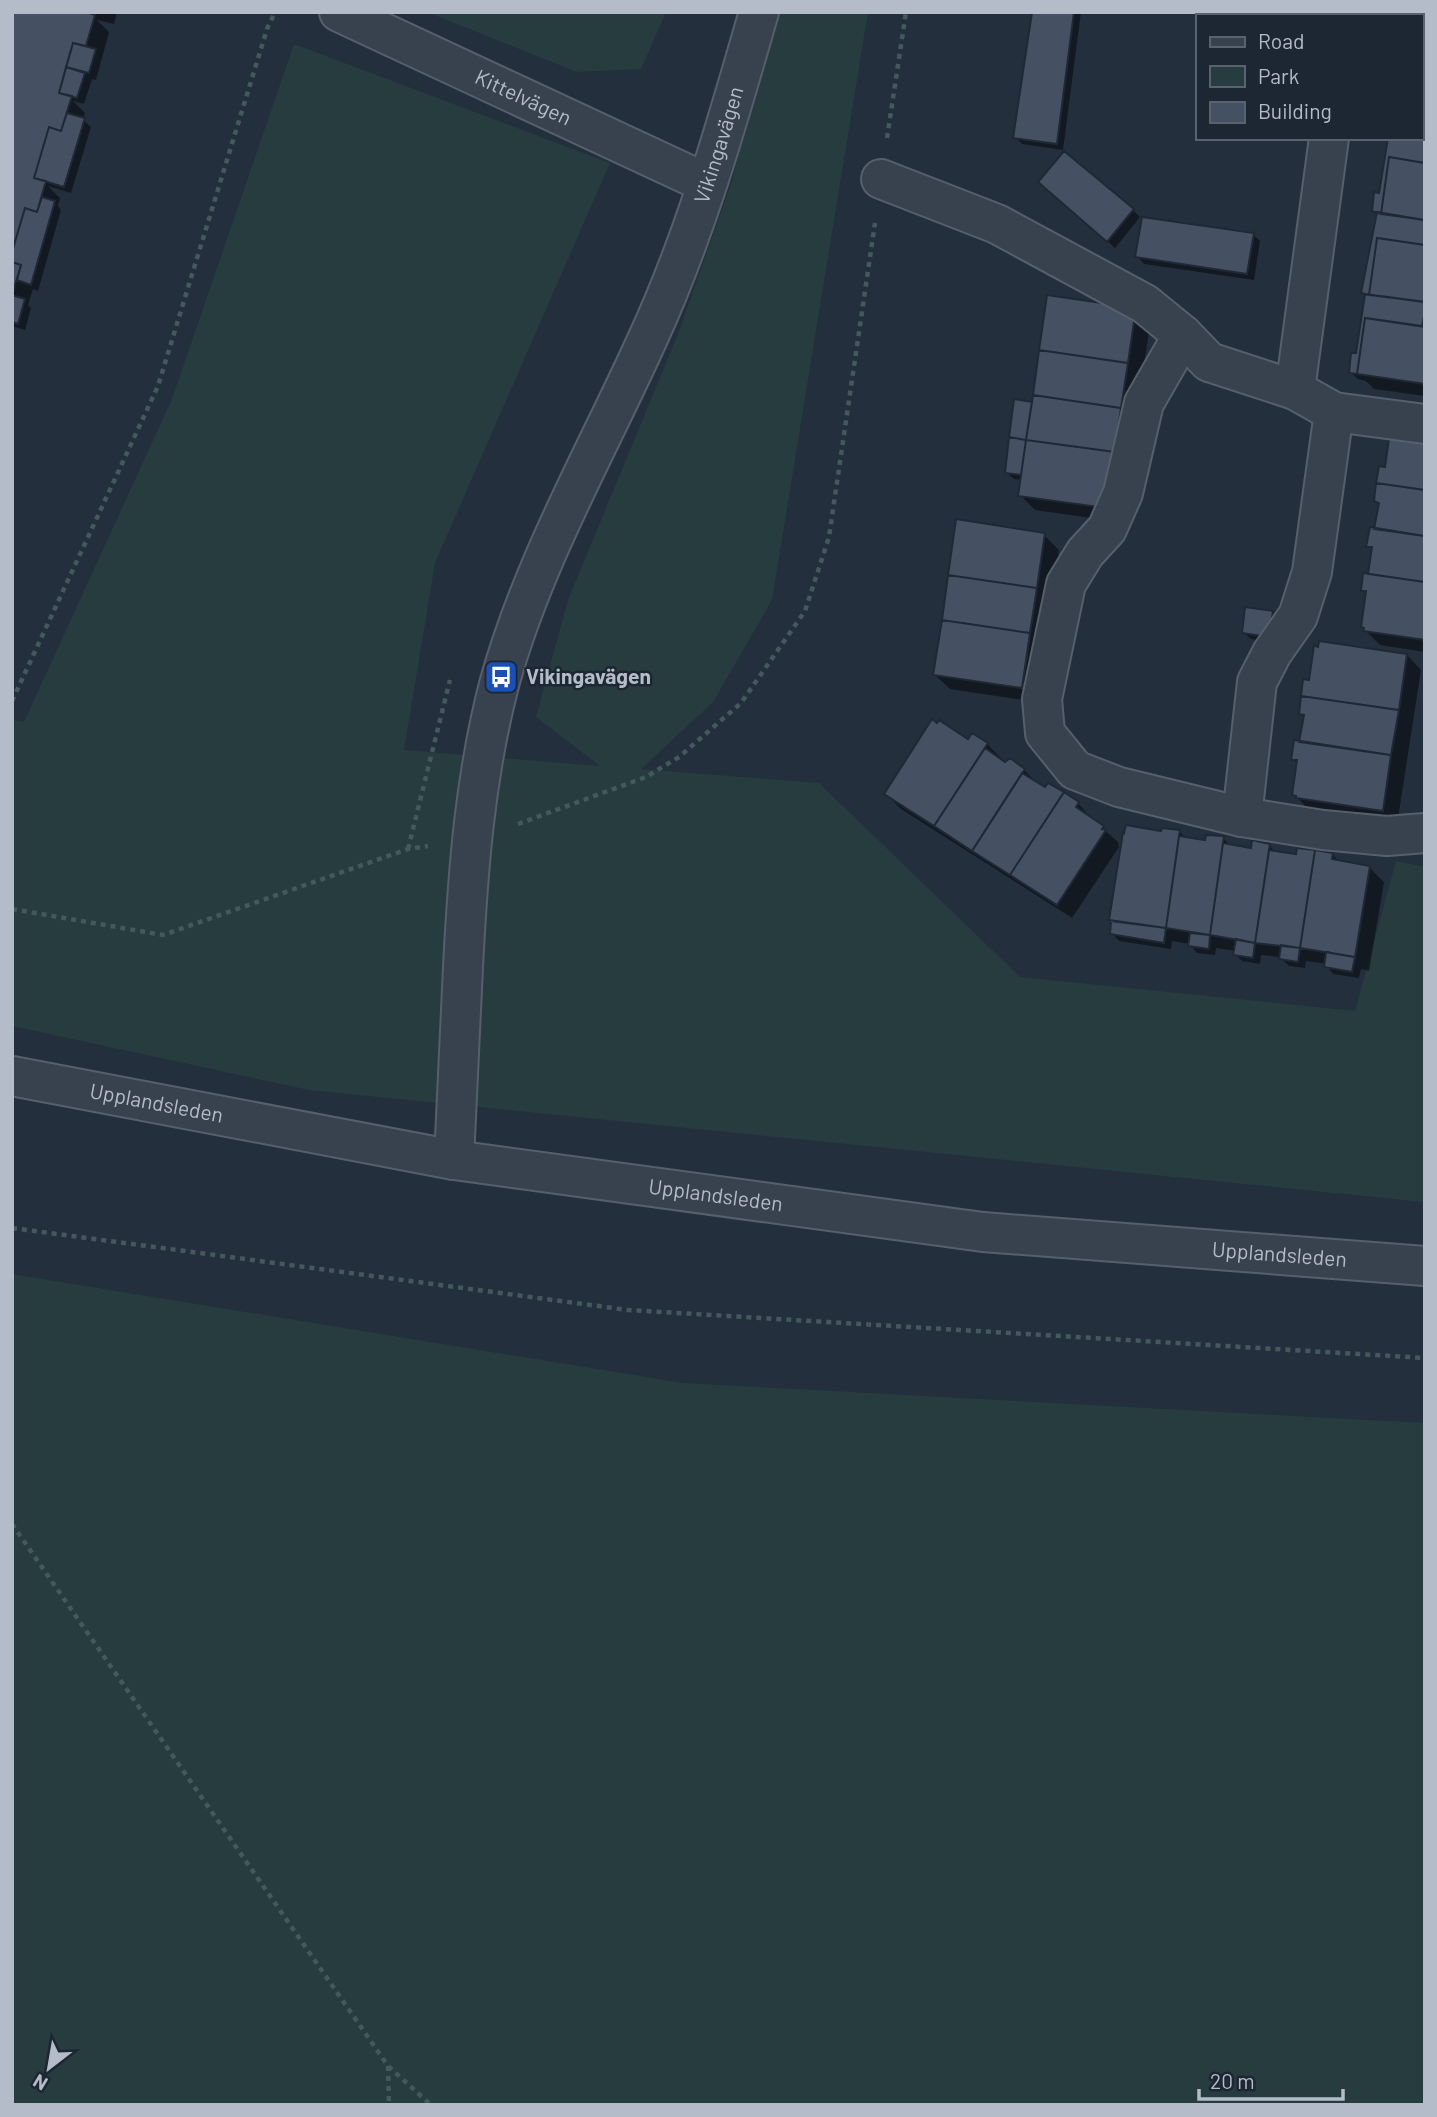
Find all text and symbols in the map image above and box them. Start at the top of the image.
legend [1196,14,1423,140]
text: Road [1258,28,1304,53]
street label: Kittelvägen [471,63,576,130]
text: Park [1258,63,1299,88]
street label: Vikingavägen [688,83,748,206]
text: Building [1258,98,1332,123]
bus stop icon: Vikingavägen [482,658,520,696]
place label: Vikingavägen [526,663,651,688]
street label: Upplandsleden [88,1077,225,1127]
street label: Upplandsleden [647,1173,785,1216]
street label: Upplandsleden [1211,1236,1348,1271]
north arrow [14,2033,84,2103]
scale bar [1199,2058,1342,2102]
text: 20 m [1210,2068,1255,2093]
text: N [29,2070,51,2096]

